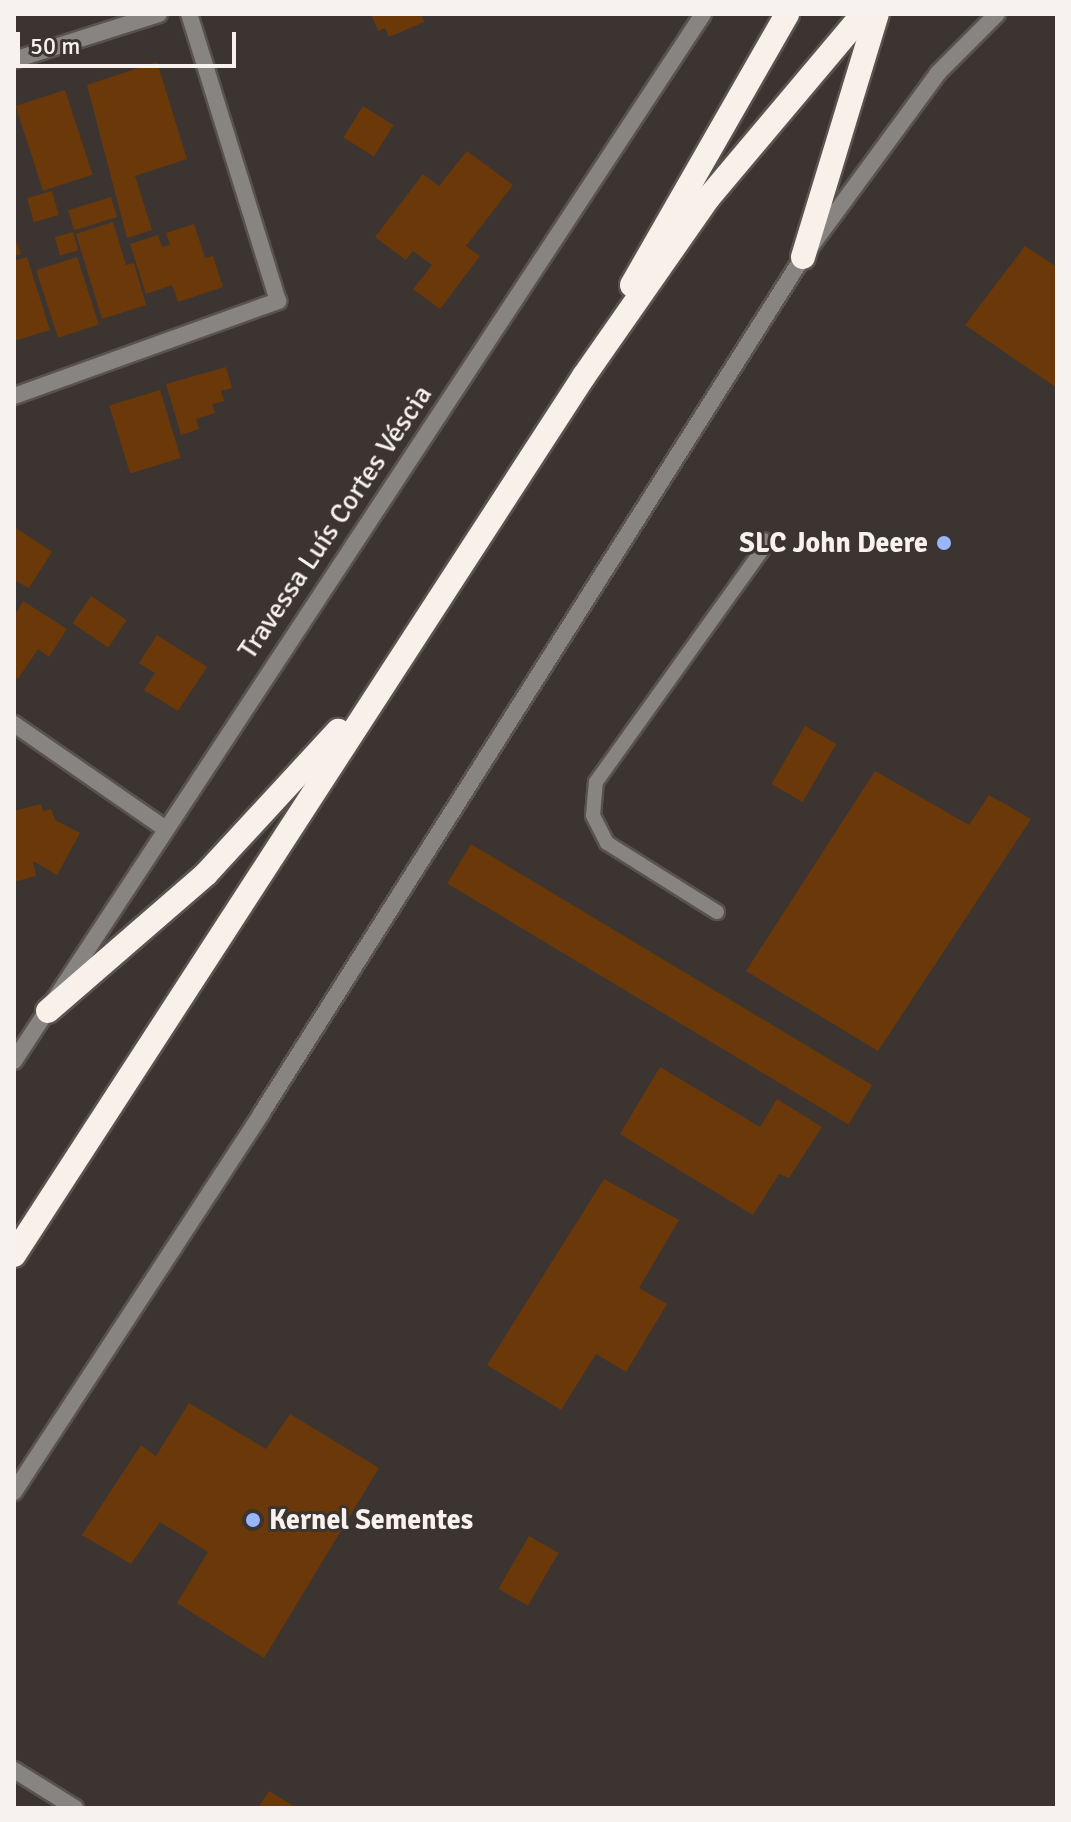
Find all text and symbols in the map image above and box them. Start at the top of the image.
scale bar [20,16,240,66]
text: 50 m [30,31,80,61]
street label: Travessa Luís Cortes Véscia [231,379,439,665]
place label: SLC John Deere [739,526,928,560]
marker: SLC John Deere [935,534,953,552]
place label: Kernel Sementes [269,1503,473,1537]
marker: Kernel Sementes [244,1511,262,1529]

